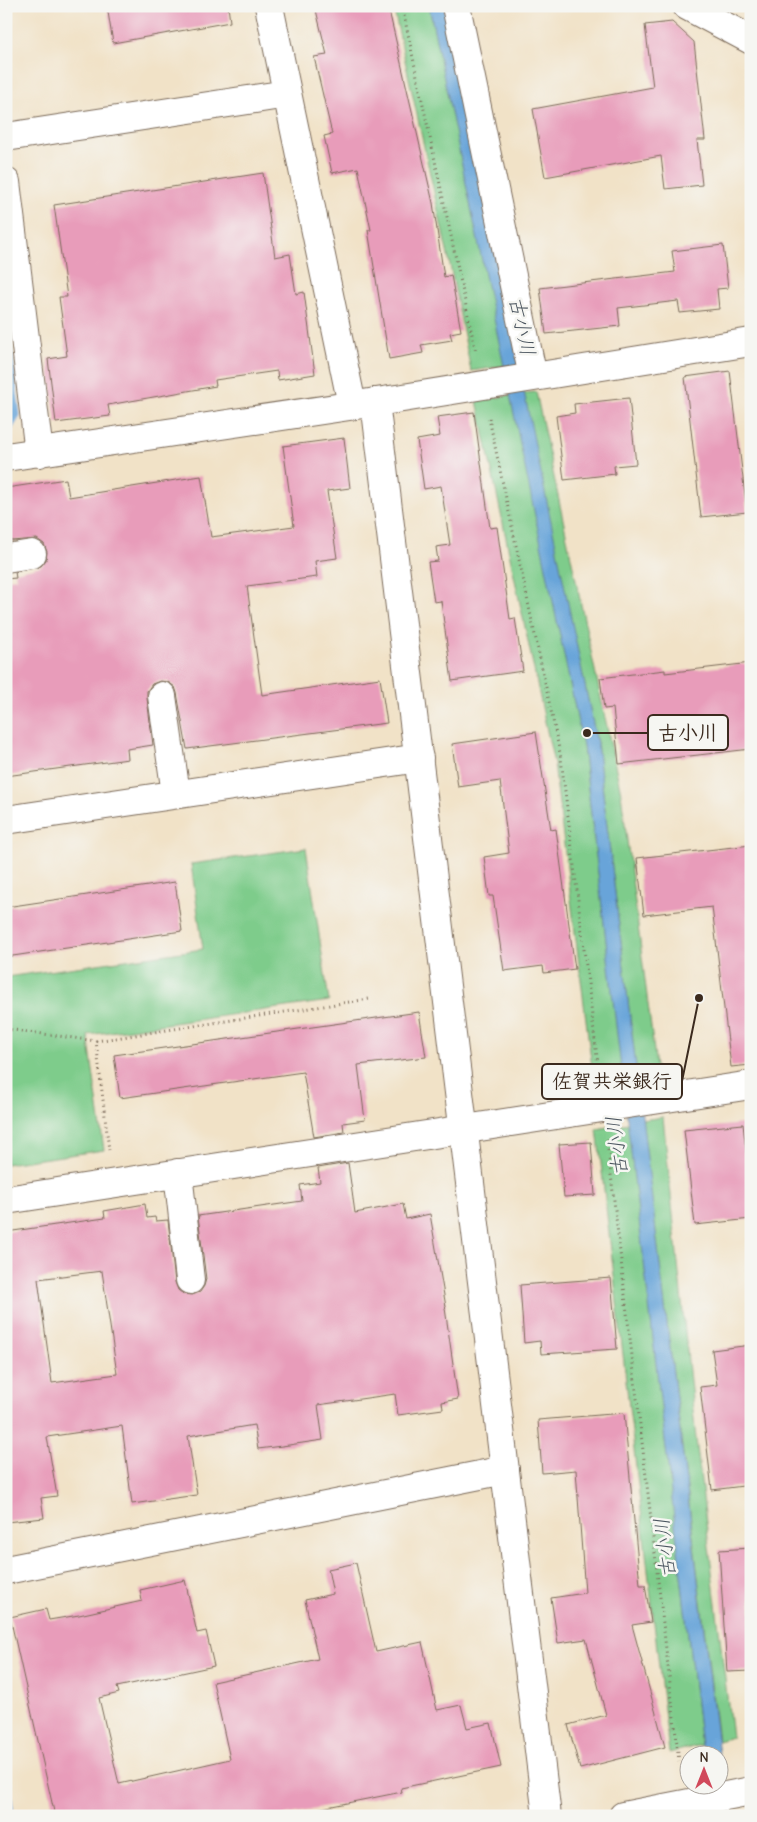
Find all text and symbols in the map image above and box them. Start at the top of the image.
water label: 古小川 [505,294,539,358]
callout: 古小川 [648,715,728,750]
text: 古小川 [658,722,718,745]
callout: 佐賀共栄銀行 [542,1064,682,1099]
text: 佐賀共栄銀行 [552,1070,672,1093]
water label: 古小川 [602,1115,632,1177]
water label: 古小川 [650,1517,680,1579]
north arrow [680,1744,730,1794]
text: N [699,1749,709,1766]

